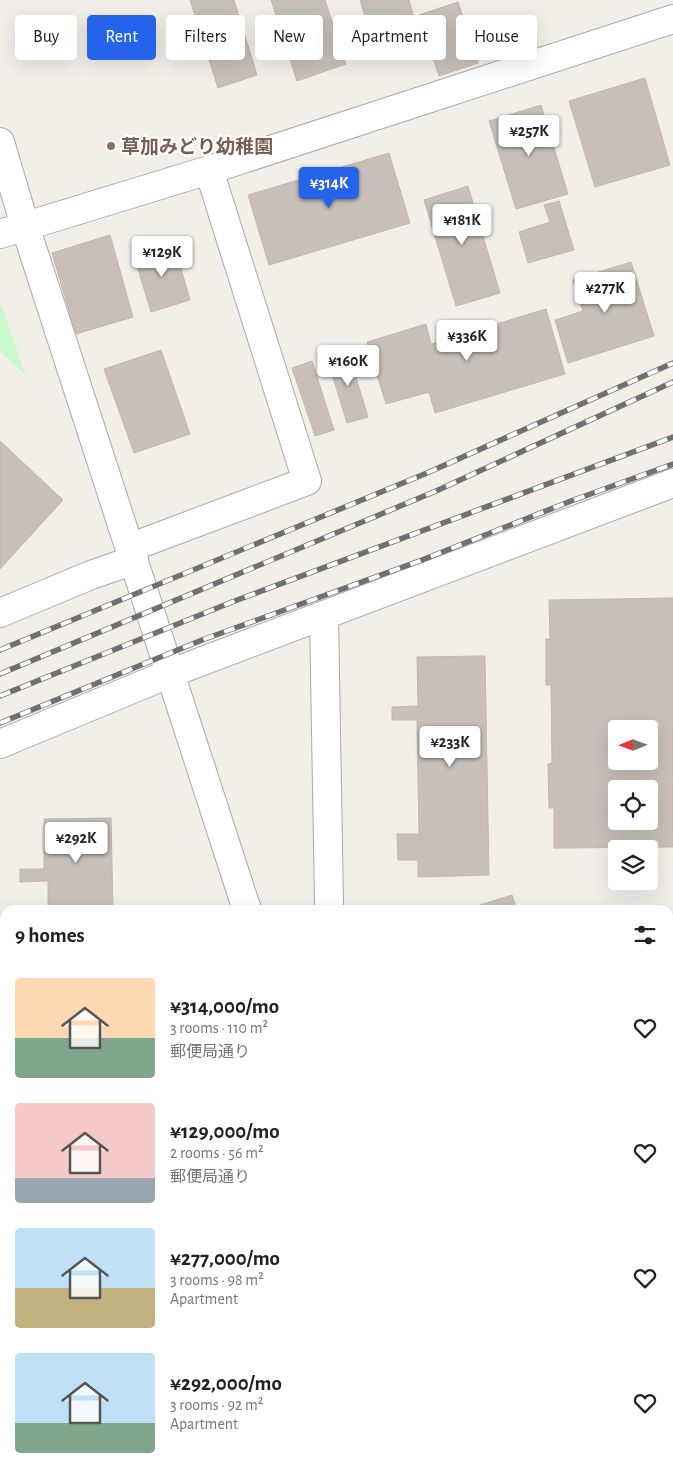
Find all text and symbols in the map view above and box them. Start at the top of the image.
chip: Buy [15,15,77,60]
chip: Rent [87,15,156,60]
chip: Filters [166,15,245,60]
chip: New [255,15,323,60]
chip: Apartment [333,15,446,60]
chip: House [456,15,537,60]
pin: ¥257K [494,114,564,157]
text: ¥257K [509,123,549,139]
place label: 草加みどり幼稚園 [121,136,273,157]
marker: 草加みどり幼稚園 [105,140,117,152]
pin: ¥314K [294,166,364,209]
text: ¥314K [310,175,348,191]
pin: ¥181K [427,204,497,246]
text: ¥181K [443,212,481,228]
pin: ¥129K [127,236,197,278]
text: ¥129K [143,244,181,260]
pin: ¥277K [570,272,640,314]
text: ¥277K [585,280,625,296]
pin: ¥336K [432,320,502,362]
text: ¥336K [447,328,487,344]
pin: ¥160K [313,344,383,387]
text: ¥160K [328,353,368,369]
north arrow [608,720,658,770]
map controls [608,720,658,890]
pin: ¥233K [415,726,485,768]
text: ¥233K [430,734,470,750]
button: locate [608,780,658,830]
pin: ¥292K [41,822,111,864]
text: ¥292K [56,830,96,846]
button: layers [608,840,658,890]
icon: filters [631,921,659,949]
text: 9 homes [15,925,85,946]
text: ¥314,000/mo [170,996,279,1017]
icon: home [55,998,115,1058]
icon: heart [631,1014,659,1042]
text: 3 rooms · 110 m² [170,1020,268,1036]
text: 郵便局通り [170,1044,250,1060]
text: ¥129,000/mo [170,1121,280,1142]
icon: home [55,1123,115,1183]
icon: heart [631,1139,659,1167]
text: 2 rooms · 56 m² [170,1145,264,1161]
text: 郵便局通り [170,1169,250,1185]
icon: home [55,1248,115,1308]
text: ¥277,000/mo [170,1248,280,1269]
icon: heart [631,1264,659,1292]
text: 3 rooms · 98 m² [170,1272,264,1288]
text: Apartment [170,1291,238,1307]
icon: home [55,1373,115,1433]
text: ¥292,000/mo [170,1373,282,1394]
icon: heart [631,1389,659,1417]
text: 3 rooms · 92 m² [170,1397,263,1413]
text: Apartment [170,1416,238,1432]

